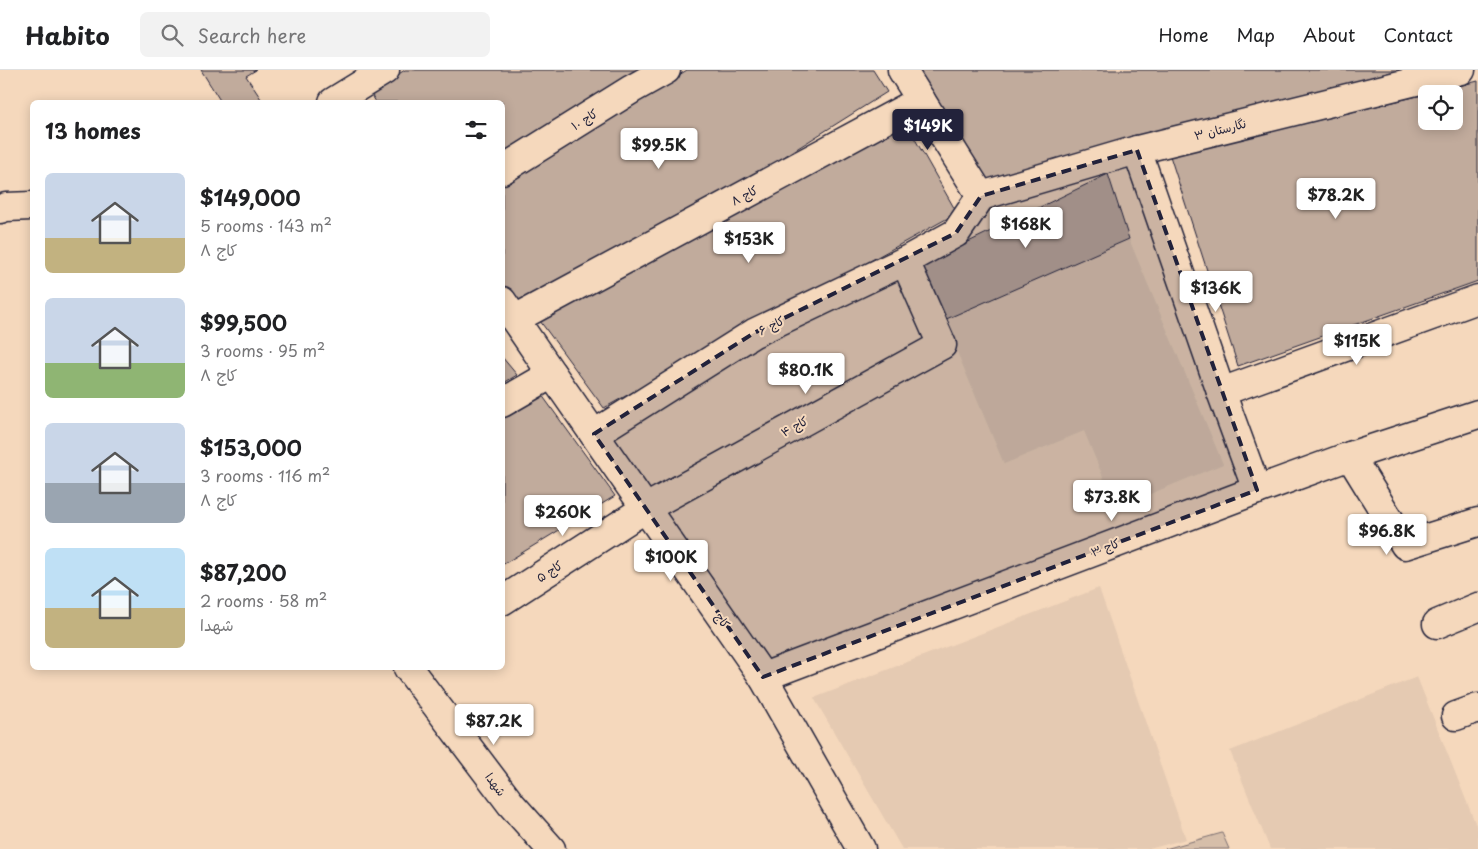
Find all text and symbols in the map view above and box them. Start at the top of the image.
search box [140,12,490,57]
text: Habito [25,17,110,53]
icon: search [158,21,186,49]
text: Search here [198,21,306,49]
text: Home [1158,21,1208,48]
text: Map [1236,21,1275,48]
text: About [1303,21,1355,48]
text: Contact [1383,21,1453,48]
map controls [1418,85,1463,130]
button: locate [1418,85,1463,130]
street label: کاج ۱۰ [567,104,601,135]
pin: $149K [893,108,963,151]
text: $149K [903,113,953,137]
text: 13 homes [45,114,141,146]
street label: نگارستان ۳ [1192,114,1248,144]
icon: filters [462,116,490,144]
pin: $99.5K [618,128,700,170]
text: $99.5K [632,132,686,156]
pin: $78.2K [1295,178,1377,220]
street label: کاج ۸ [727,180,761,210]
text: $149,000 [200,181,301,213]
text: $78.2K [1308,182,1364,206]
icon: home [85,193,145,253]
pin: $168K [991,206,1061,249]
text: $168K [1001,211,1051,235]
text: 5 rooms · 143 m² [200,213,332,237]
pin: $153K [714,222,784,264]
text: $153K [724,226,774,250]
text: کاج ۸ [200,237,237,261]
pin: $136K [1181,270,1251,313]
text: $136K [1191,275,1241,299]
text: $99,500 [200,306,287,338]
street label: کاج ۶ [755,311,787,340]
icon: home [85,318,145,378]
pin: $115K [1322,324,1392,366]
text: $115K [1334,328,1380,352]
text: 3 rooms · 95 m² [200,338,325,362]
pin: $80.1K [765,352,847,395]
text: $80.1K [779,357,833,381]
text: کاج ۸ [200,362,237,386]
street label: کاج ۴ [777,411,811,442]
text: $153,000 [200,431,302,463]
icon: home [85,443,145,503]
text: 3 rooms · 116 m² [200,463,330,487]
pin: $73.8K [1071,480,1153,522]
text: $73.8K [1084,484,1140,508]
text: کاج ۸ [200,487,237,511]
pin: $260K [528,494,598,537]
text: $260K [535,499,591,523]
pin: $96.8K [1346,514,1428,556]
text: $96.8K [1359,518,1415,542]
street label: کاج ۳ [1088,533,1122,562]
pin: $100K [636,540,706,582]
text: $100K [645,544,697,568]
text: $87,200 [200,556,287,588]
street label: کاج ۵ [532,556,566,587]
icon: home [85,568,145,628]
text: 2 rooms · 58 m² [200,588,327,612]
street label: کاج [710,608,735,632]
text: شهدا [200,612,234,636]
pin: $87.2K [453,704,535,746]
text: $87.2K [466,708,522,732]
street label: شهدا [481,769,511,799]

